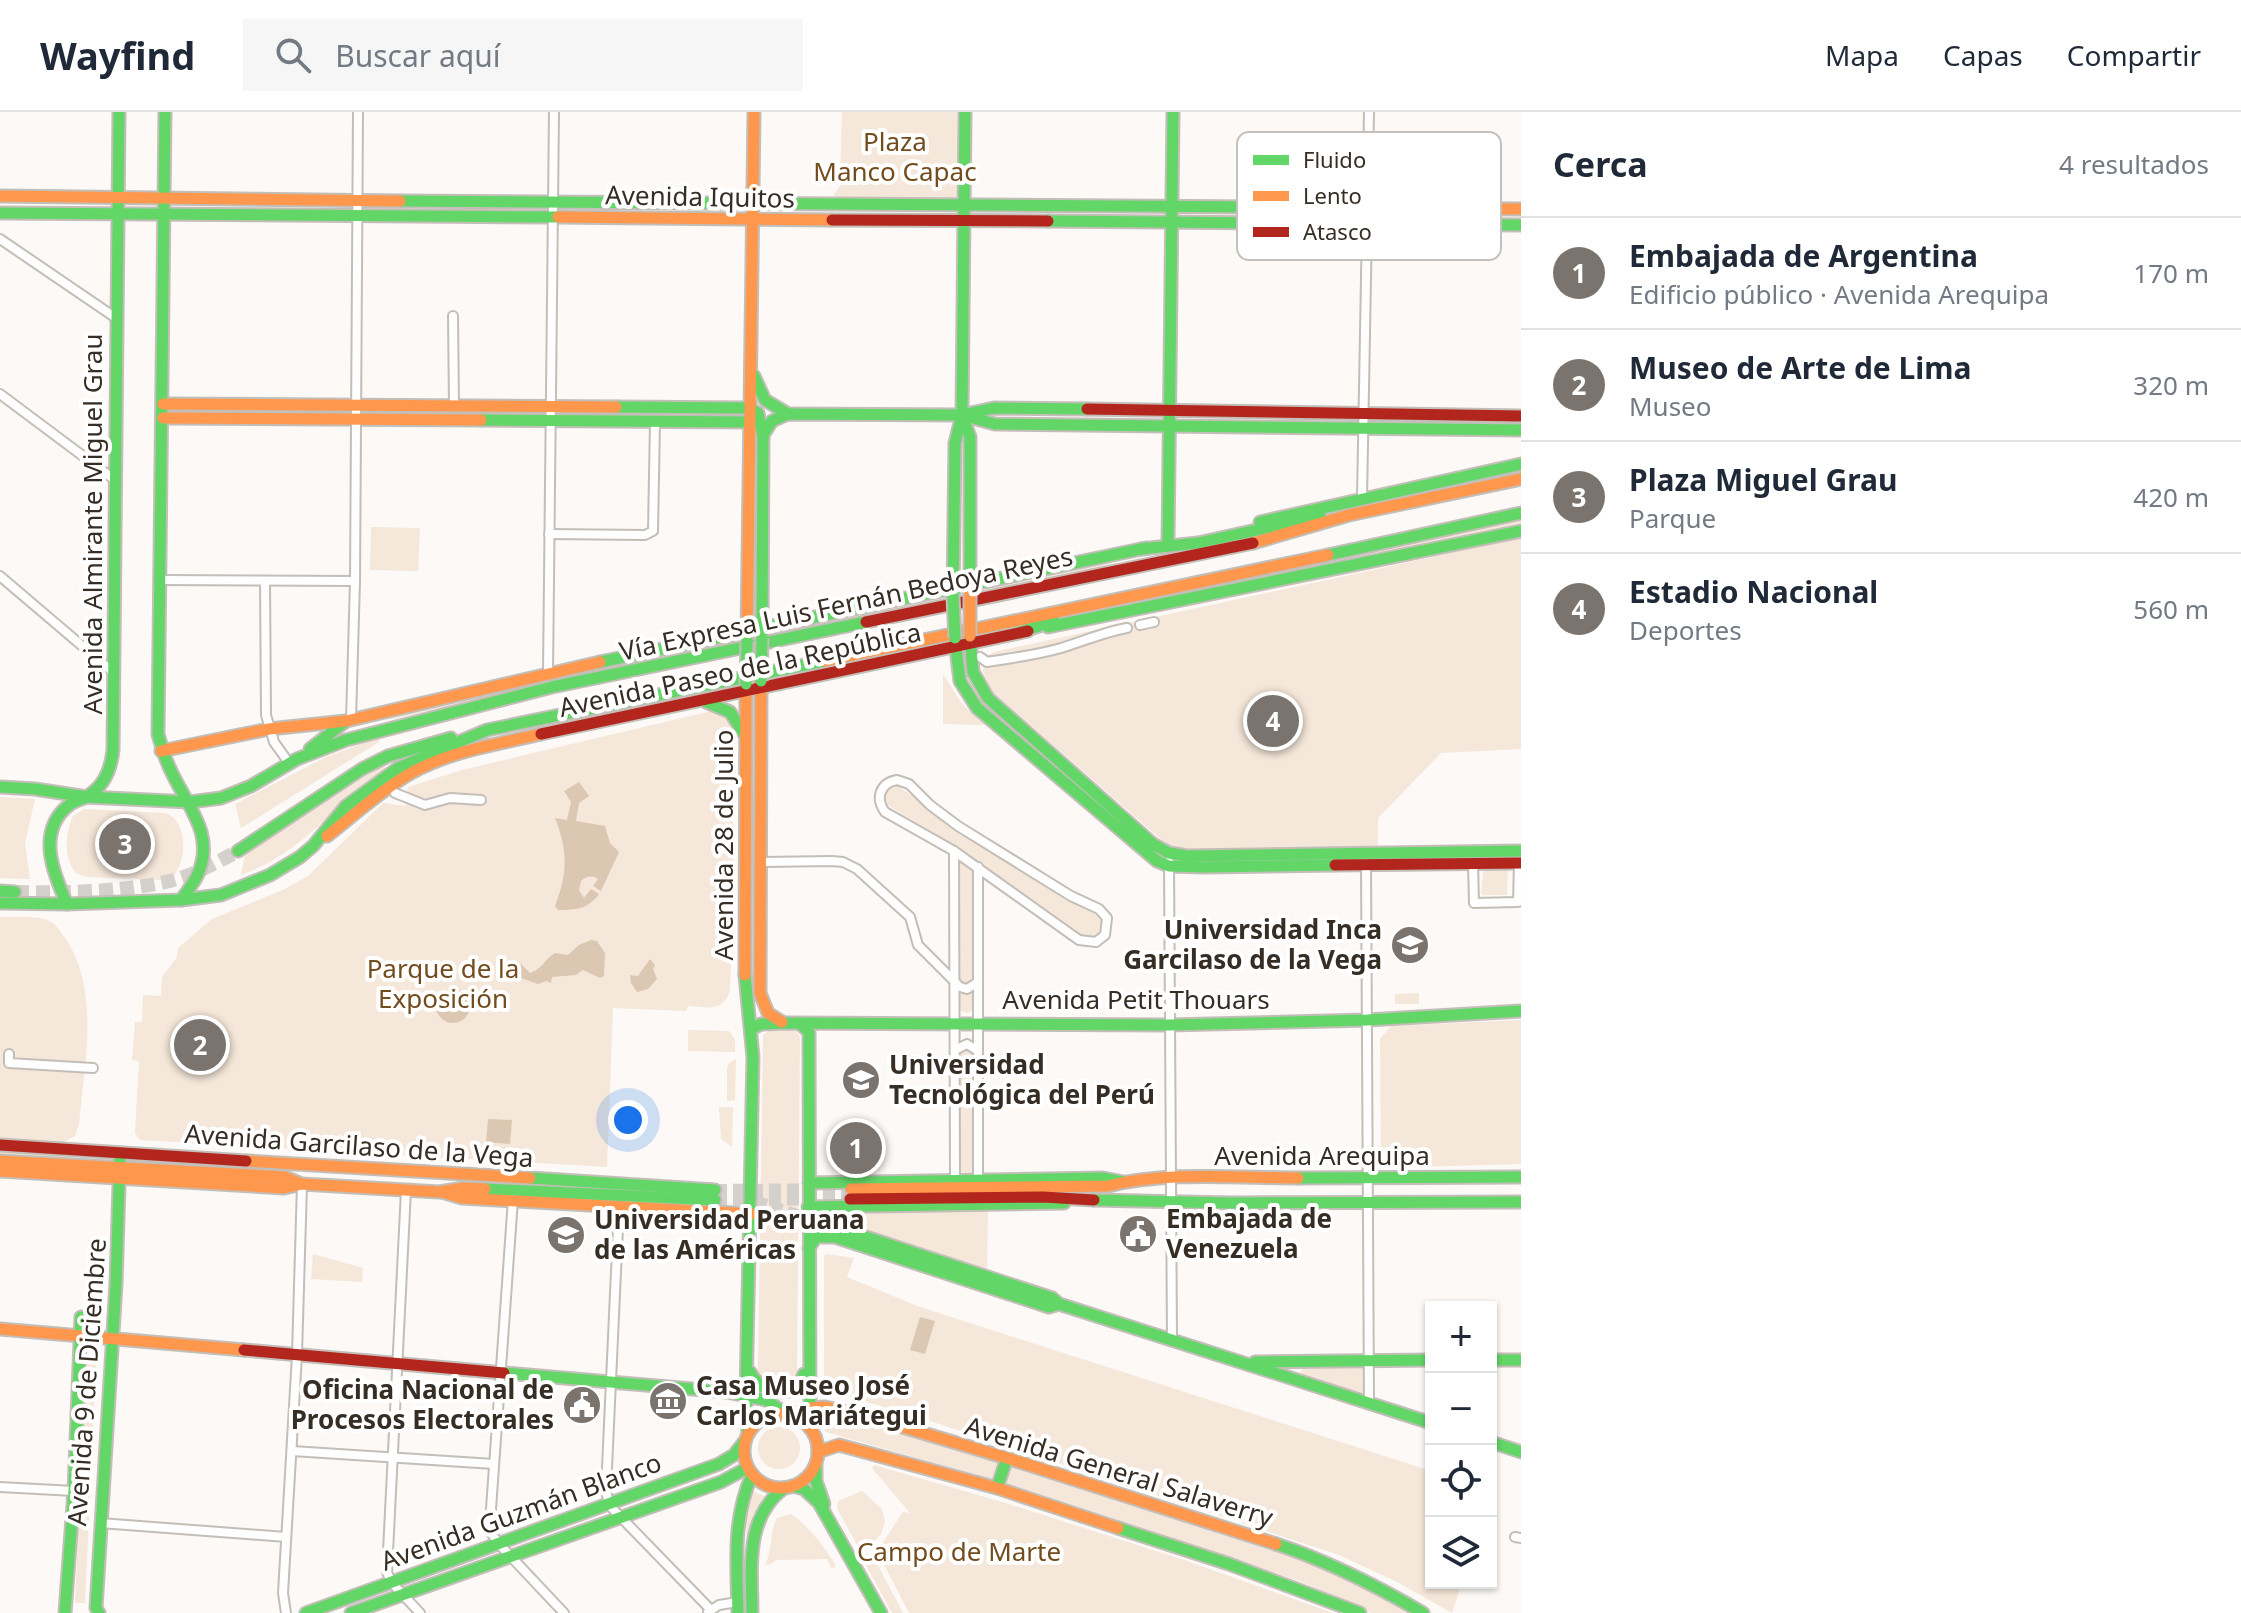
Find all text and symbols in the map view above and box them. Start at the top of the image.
search box [243,19,803,91]
text: Wayfind [40,29,195,81]
icon: search [271,33,315,77]
text: Buscar aquí [335,35,501,76]
text: Mapa [1825,36,1899,74]
text: Capas [1943,36,2023,74]
text: Compartir [2067,36,2201,74]
park label: Plaza Manco Capac [813,123,977,189]
legend [1237,132,1501,260]
text: Cerca [1553,141,1648,187]
text: Fluido [1303,144,1366,174]
text: 4 resultados [2059,146,2209,182]
street label: Avenida Iquitos [605,176,795,216]
text: Lento [1303,180,1362,210]
text: Atasco [1303,216,1372,246]
text: Embajada de Argentina [1629,235,1978,276]
text: 1 [1572,255,1586,291]
text: 170 m [2133,255,2209,291]
text: Edificio público · Avenida Arequipa [1629,276,2049,312]
street label: Avenida Almirante Miguel Grau [74,334,110,714]
text: Museo de Arte de Lima [1629,347,1972,388]
text: 2 [1572,367,1586,403]
text: 320 m [2133,367,2209,403]
text: Museo [1629,388,1712,424]
text: Plaza Miguel Grau [1629,459,1897,500]
text: 3 [1572,479,1586,515]
text: 420 m [2133,479,2209,515]
text: Parque [1629,500,1716,536]
street label: Vía Expresa Luis Fernán Bedoya Reyes [616,537,1076,669]
text: Estadio Nacional [1629,571,1878,612]
text: 4 [1572,591,1586,627]
text: 560 m [2133,591,2209,627]
text: Deportes [1629,612,1742,648]
street label: Avenida Paseo de la República [555,613,924,725]
pin: 4 [1247,691,1299,751]
street label: Avenida 28 de Julio [705,730,741,960]
pin: 3 [99,814,151,874]
place label: Universidad Inca Garcilaso de la Vega [1123,911,1382,977]
school or university icon: Universidad Inca Garcilaso de la Vega [1389,924,1431,966]
park label: Parque de la Exposición [367,950,519,1016]
street label: Avenida Petit Thouars [1002,981,1270,1017]
pin: 2 [174,1015,226,1075]
place label: Universidad Tecnológica del Perú [889,1046,1155,1112]
school or university icon: Universidad Tecnológica del Perú [840,1059,882,1101]
your location [608,1100,648,1140]
street label: Avenida Garcilaso de la Vega [183,1115,535,1175]
pin: 1 [830,1118,882,1178]
street label: Avenida Arequipa [1214,1137,1430,1173]
place label: Embajada de Venezuela [1166,1200,1332,1266]
place label: Universidad Peruana de las Américas [594,1201,865,1267]
public building icon: Embajada de Venezuela [1117,1213,1159,1255]
school or university icon: Universidad Peruana de las Américas [545,1214,587,1256]
street label: Avenida 9 de Diciembre [58,1237,114,1527]
map controls [1425,1301,1497,1589]
button: + [1425,1301,1497,1373]
place label: Casa Museo José Carlos Mariátegui [696,1367,927,1433]
place label: Oficina Nacional de Procesos Electorales [291,1371,554,1437]
button: − [1425,1373,1497,1445]
museum icon: Casa Museo José Carlos Mariátegui [647,1380,689,1422]
public building icon: Oficina Nacional de Procesos Electorales [561,1384,603,1426]
street label: Avenida General Salaverry [961,1407,1278,1535]
street label: Avenida Guzmán Blanco [375,1444,666,1579]
button: locate [1425,1445,1497,1517]
button: layers [1425,1517,1497,1589]
park label: Campo de Marte [857,1533,1061,1569]

